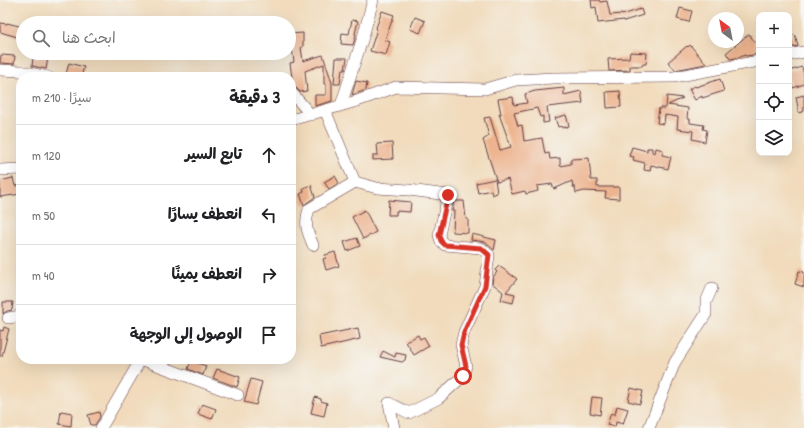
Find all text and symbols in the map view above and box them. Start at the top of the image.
north arrow [708,12,744,48]
map controls [756,12,792,156]
button: + [756,12,792,48]
search box [16,16,296,60]
icon: search [30,27,52,49]
text: ابحث هنا [62,27,116,48]
button: − [756,48,792,84]
button: locate [756,84,792,120]
text: 3 دقيقة [229,85,280,108]
text: سيرًا · 210 m [32,88,92,106]
button: layers [756,120,792,156]
text: تابع السير [185,143,242,164]
icon: ahead [258,144,280,166]
text: 120 m [32,146,60,164]
route end [439,186,457,204]
text: انعطف يسارًا [168,203,242,224]
icon: left [258,204,280,226]
text: 50 m [32,206,55,224]
text: انعطف يمينًا [172,263,242,284]
icon: right [258,264,280,286]
text: 40 m [32,266,55,284]
text: الوصول إلى الوجهة [130,323,242,344]
icon: arrive [258,324,280,346]
route start [454,367,472,385]

